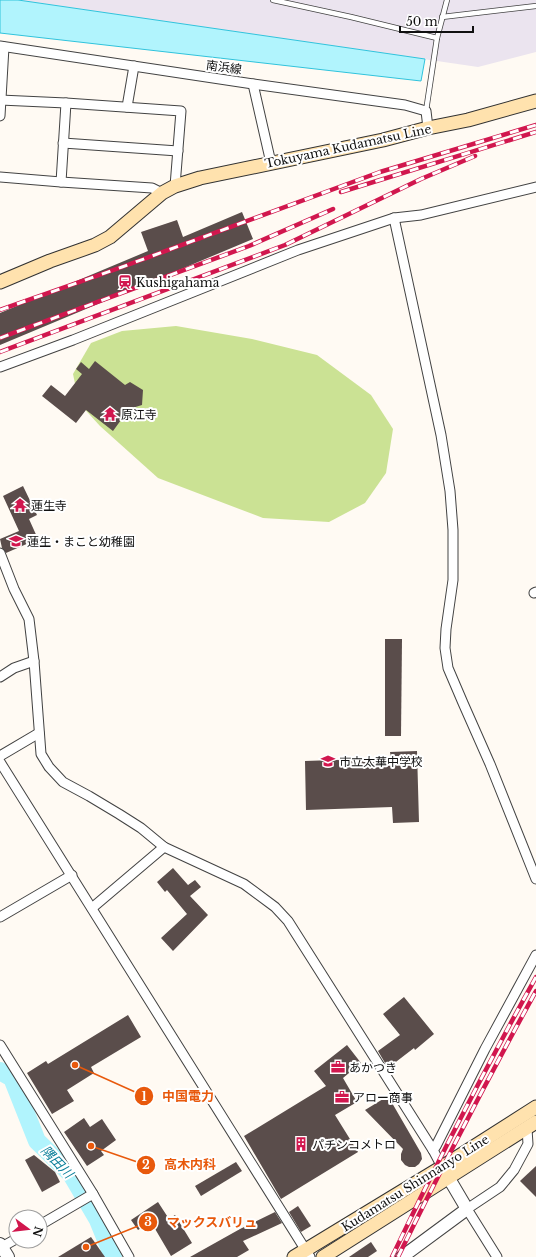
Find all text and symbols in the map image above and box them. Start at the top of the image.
scale bar [400,8,473,34]
text: 50 m [406,14,438,29]
street label: 南浜線 [205,57,243,77]
street label: Tokuyama Kudamatsu Line [264,121,433,171]
station icon: Kushigahama [117,274,133,290]
place label: Kushigahama [136,275,220,290]
temple icon: 原江寺 [102,406,118,422]
place label: 原江寺 [121,407,157,422]
temple icon: 蓮生寺 [12,497,28,513]
place label: 蓮生寺 [31,498,67,513]
school or university icon: 蓮生・まこと幼稚園 [8,533,24,549]
place label: 蓮生・まこと幼稚園 [27,534,135,549]
school or university icon: 市立太華中学校 [320,753,336,769]
place label: 市立太華中学校 [339,754,423,769]
office icon: あかつき [330,1059,346,1075]
place label: あかつき [349,1060,397,1075]
callout: 中国電力 [134,1084,222,1109]
text: 中国電力 [162,1088,214,1105]
text: 1 [141,1089,147,1104]
office icon: アロー商事 [334,1089,350,1105]
place label: アロー商事 [353,1090,413,1105]
street label: Kudamatsu Shinnanyo Line [339,1131,492,1235]
building icon: パチンコメトロ [293,1136,309,1152]
place label: パチンコメトロ [312,1137,396,1152]
water label: 隅田川 [37,1142,78,1183]
callout: 高木内科 [136,1152,224,1177]
text: 高木内科 [164,1156,216,1173]
text: 2 [142,1157,150,1172]
north arrow [8,1209,48,1249]
callout: マックスバリュ [138,1210,265,1235]
text: 3 [144,1214,152,1229]
text: マックスバリュ [167,1214,257,1231]
text: N [29,1225,46,1239]

